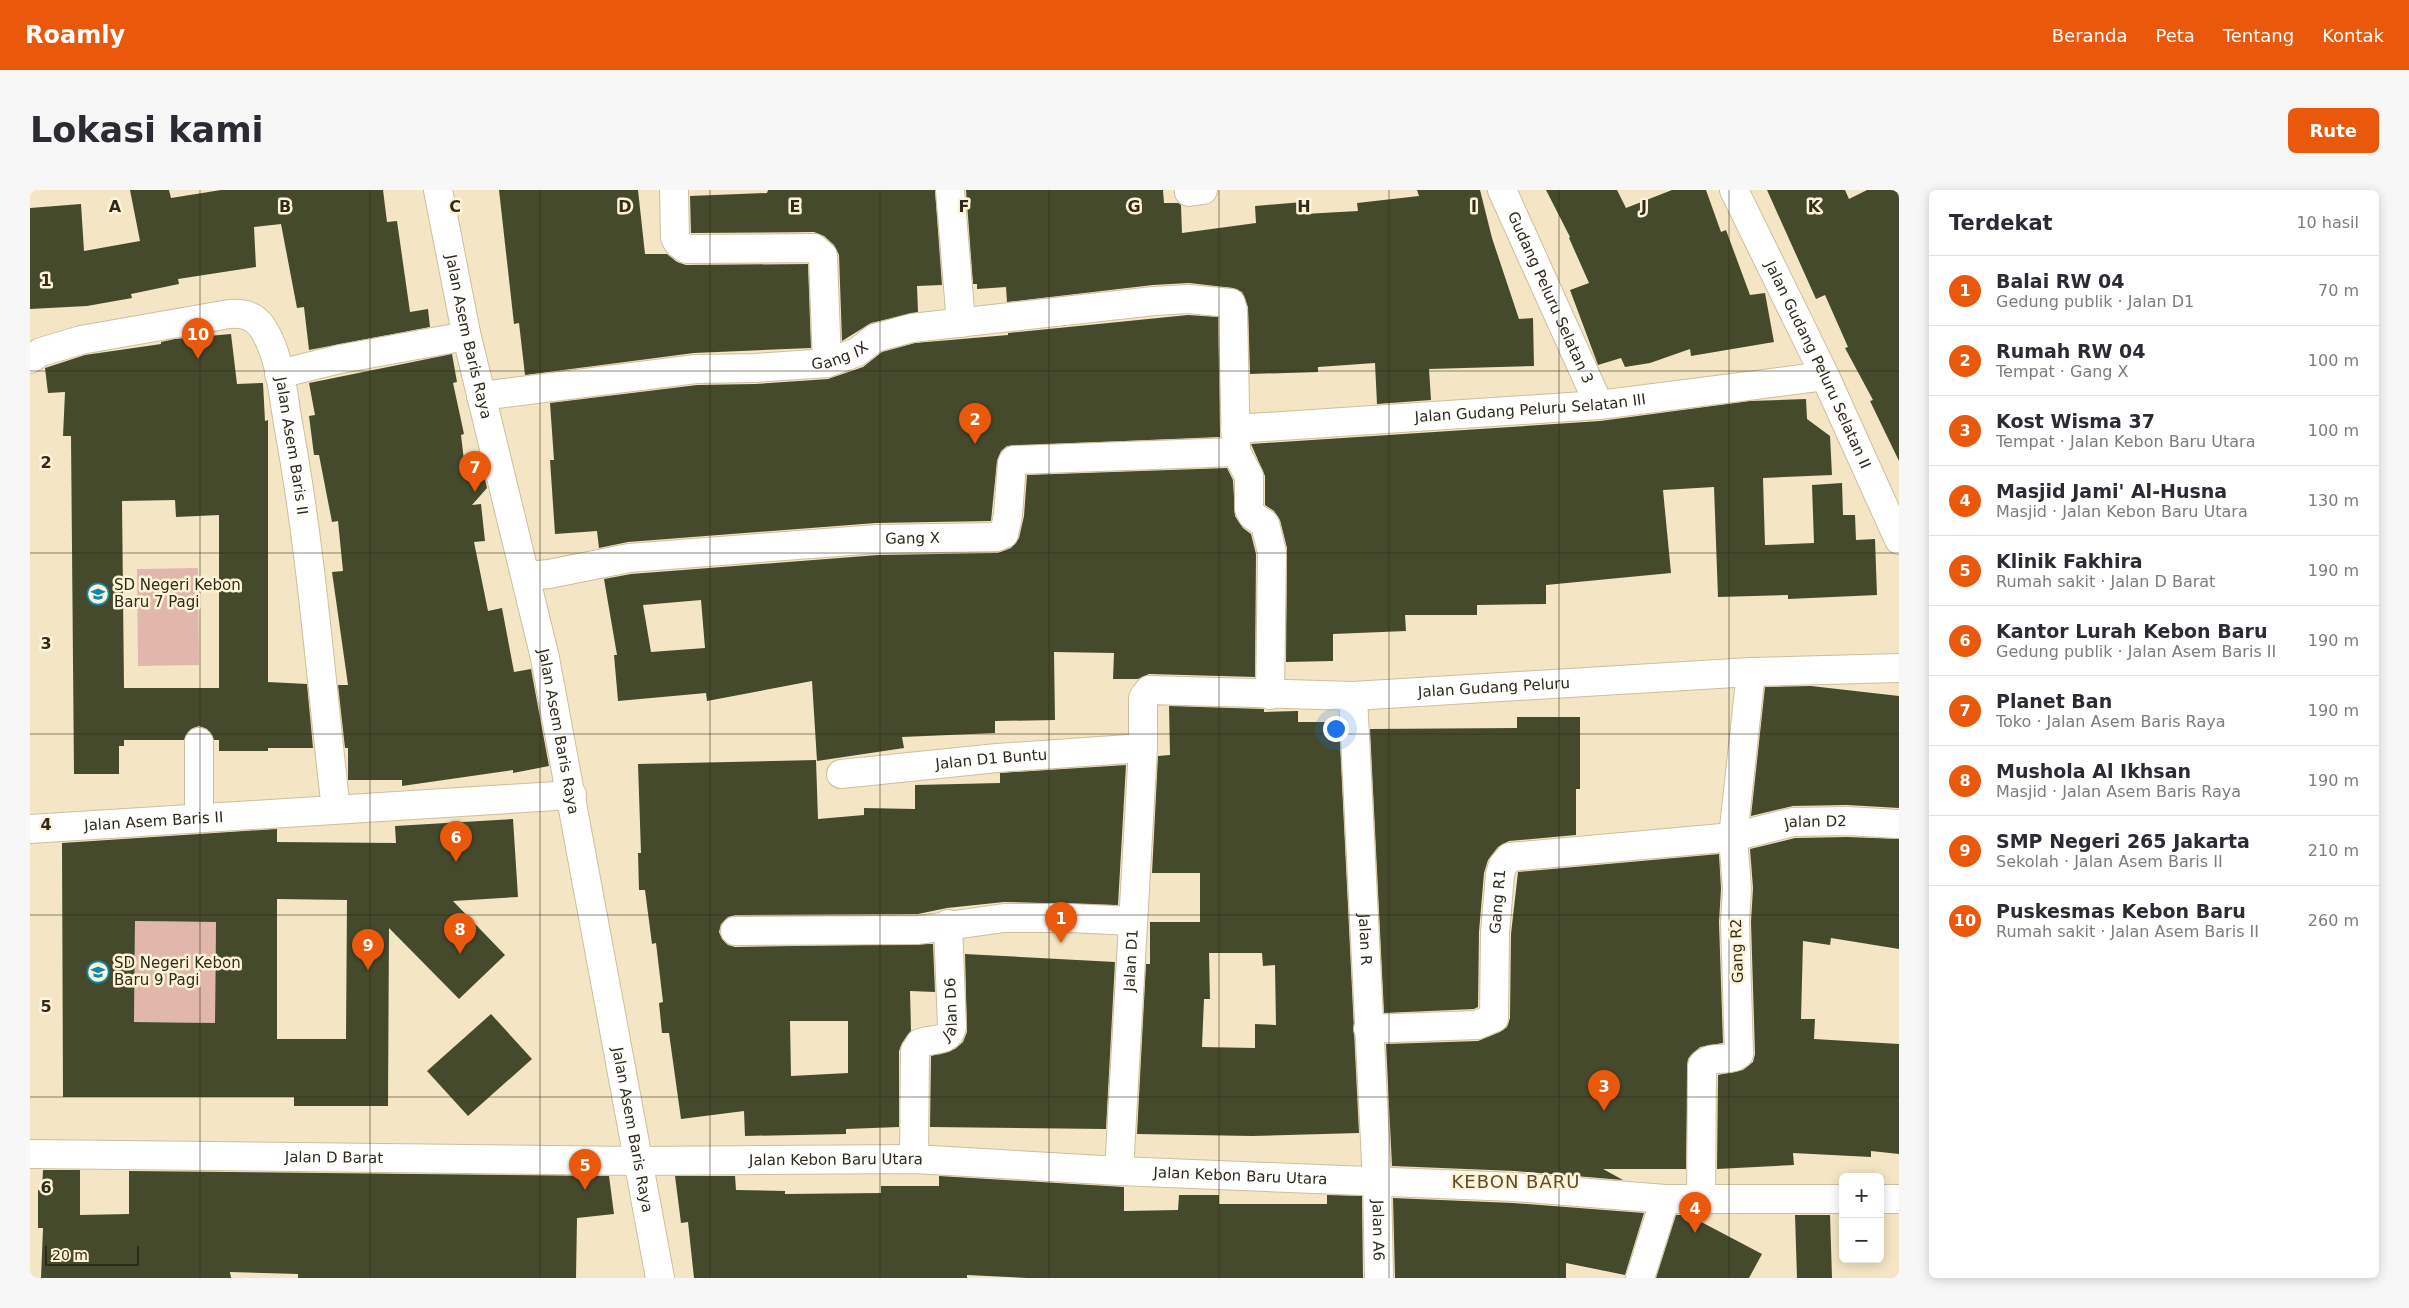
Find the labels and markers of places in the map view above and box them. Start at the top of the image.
pin: 10 [182,318,214,359]
pin: 2 [959,403,991,444]
pin: 7 [459,451,491,492]
place label: SD Negeri Kebon Baru 7 Pagi [114,576,241,611]
school or university icon: SD Negeri Kebon Baru 7 Pagi [86,582,110,606]
pin: 6 [440,821,472,862]
pin: 1 [1045,902,1077,943]
pin: 8 [444,913,476,954]
pin: 9 [352,929,384,970]
place label: SD Negeri Kebon Baru 9 Pagi [114,954,241,989]
school or university icon: SD Negeri Kebon Baru 9 Pagi [86,960,110,984]
pin: 3 [1588,1070,1620,1111]
pin: 5 [569,1149,601,1190]
pin: 4 [1679,1192,1711,1233]

